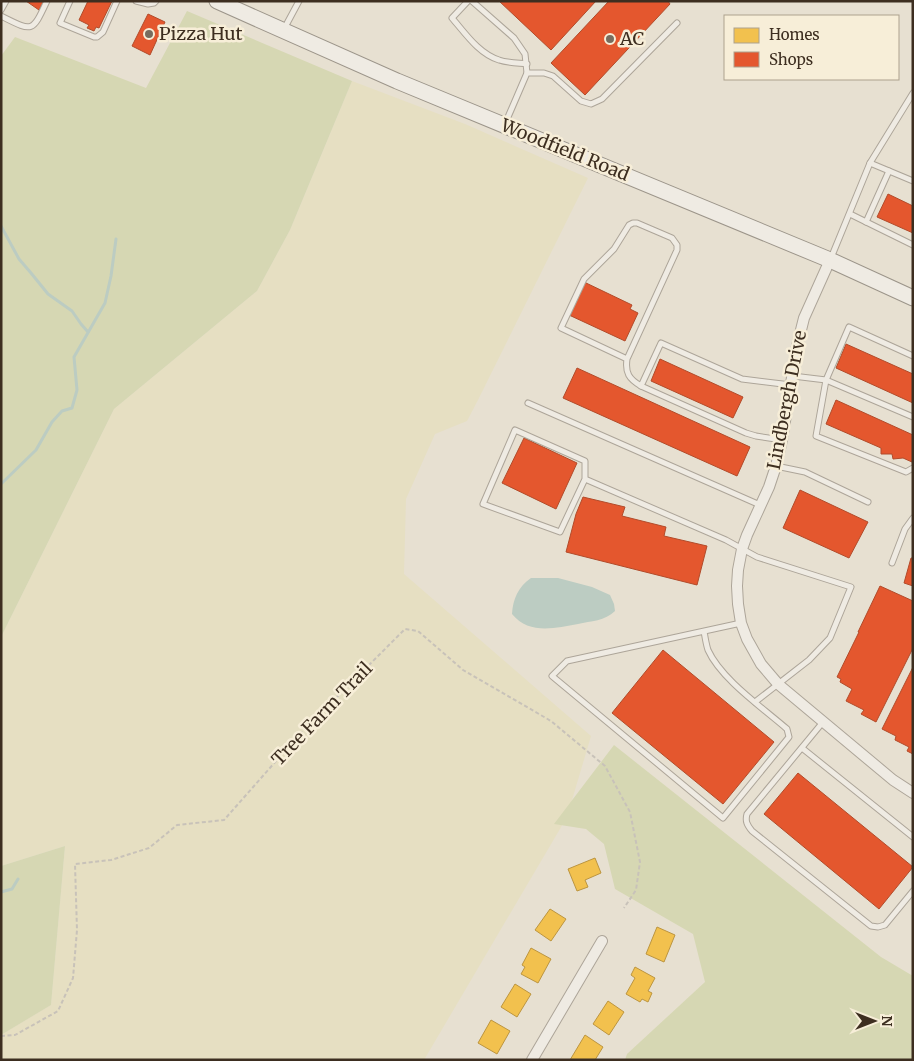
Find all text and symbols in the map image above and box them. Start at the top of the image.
legend [724,15,899,80]
place label: Pizza Hut [159,22,242,45]
text: Homes [769,25,820,44]
place label: AC [619,27,644,50]
marker: Pizza Hut [143,28,155,40]
marker: AC [604,33,616,45]
text: Shops [769,50,813,69]
street label: Woodfield Road [497,113,633,186]
street label: Lindbergh Drive [762,328,811,472]
street label: Tree Farm Trail [266,657,377,770]
north arrow [849,996,899,1046]
text: N [878,1015,896,1027]

